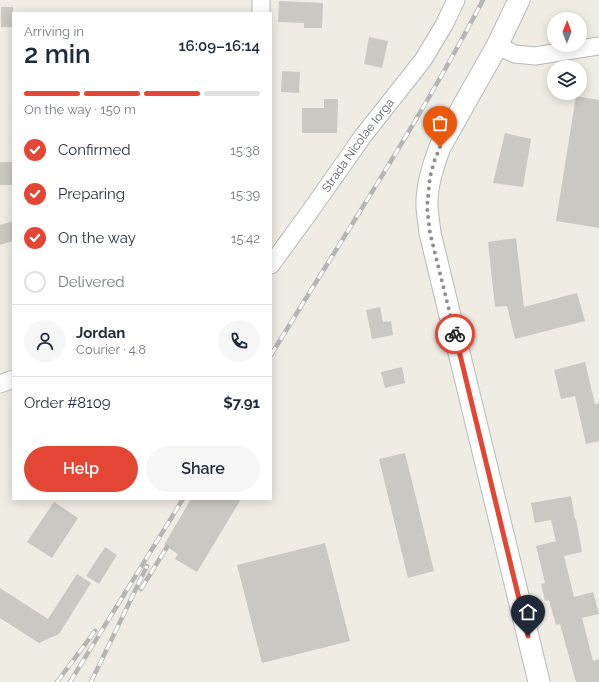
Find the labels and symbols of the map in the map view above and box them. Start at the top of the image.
north arrow [547,12,587,52]
street label: Strada Nicolae Iorga [319,96,397,195]
pin [423,106,457,147]
courier [435,314,475,354]
pin [511,595,545,636]

